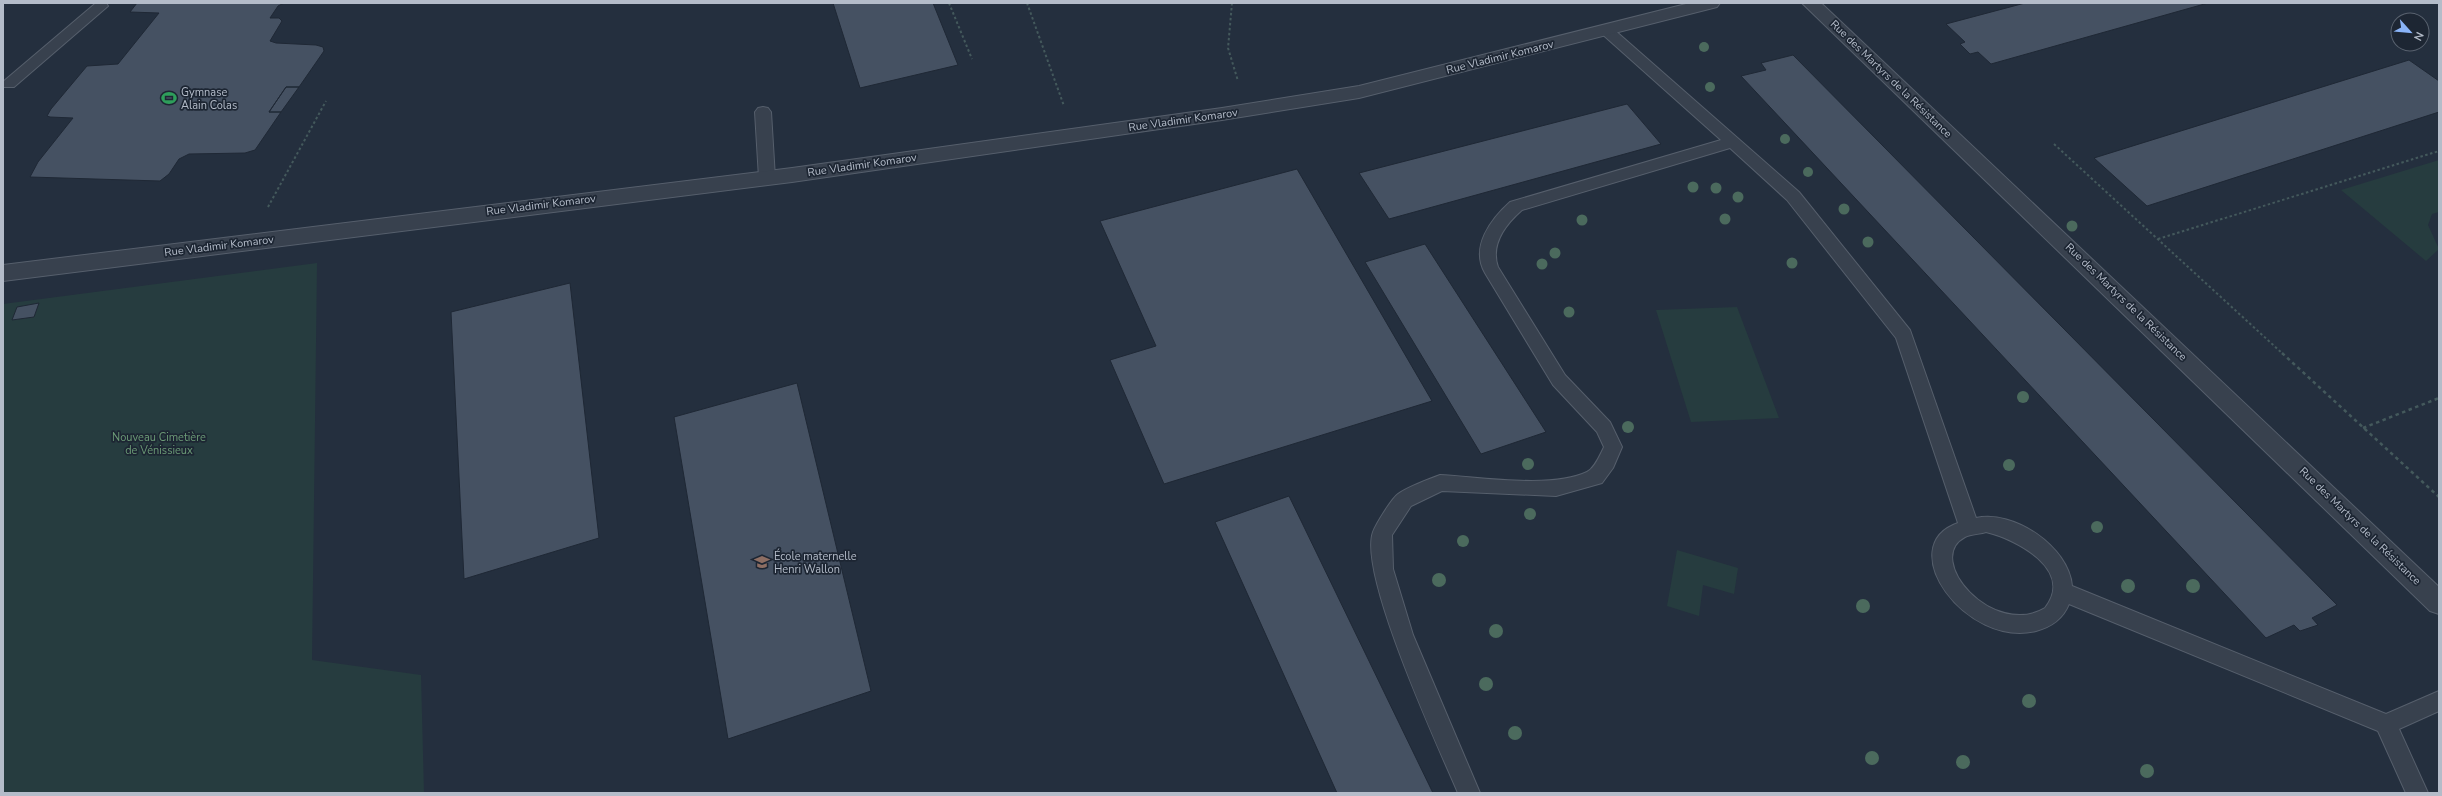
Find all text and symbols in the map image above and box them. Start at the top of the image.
north arrow [2390,12,2430,52]
street label: Rue des Martyrs de la Résistance [1827,17,1955,141]
text: N [2410,29,2427,43]
street label: Rue Vladimir Komarov [1445,36,1556,78]
place label: Gymnase Alain Colas [181,85,237,113]
sports icon: Gymnase Alain Colas [160,89,178,107]
street label: Rue Vladimir Komarov [1127,105,1239,135]
street label: Rue Vladimir Komarov [806,150,918,180]
street label: Rue Vladimir Komarov [485,191,597,219]
street label: Rue Vladimir Komarov [163,232,275,260]
street label: Rue des Martyrs de la Résistance [2062,240,2190,364]
park label: Nouveau Cimetière de Vénissieux [112,430,206,458]
street label: Rue des Martyrs de la Résistance [2296,464,2424,588]
place label: École maternelle Henri Wallon [774,548,857,577]
school or university icon: École maternelle Henri Wallon [753,553,771,571]

